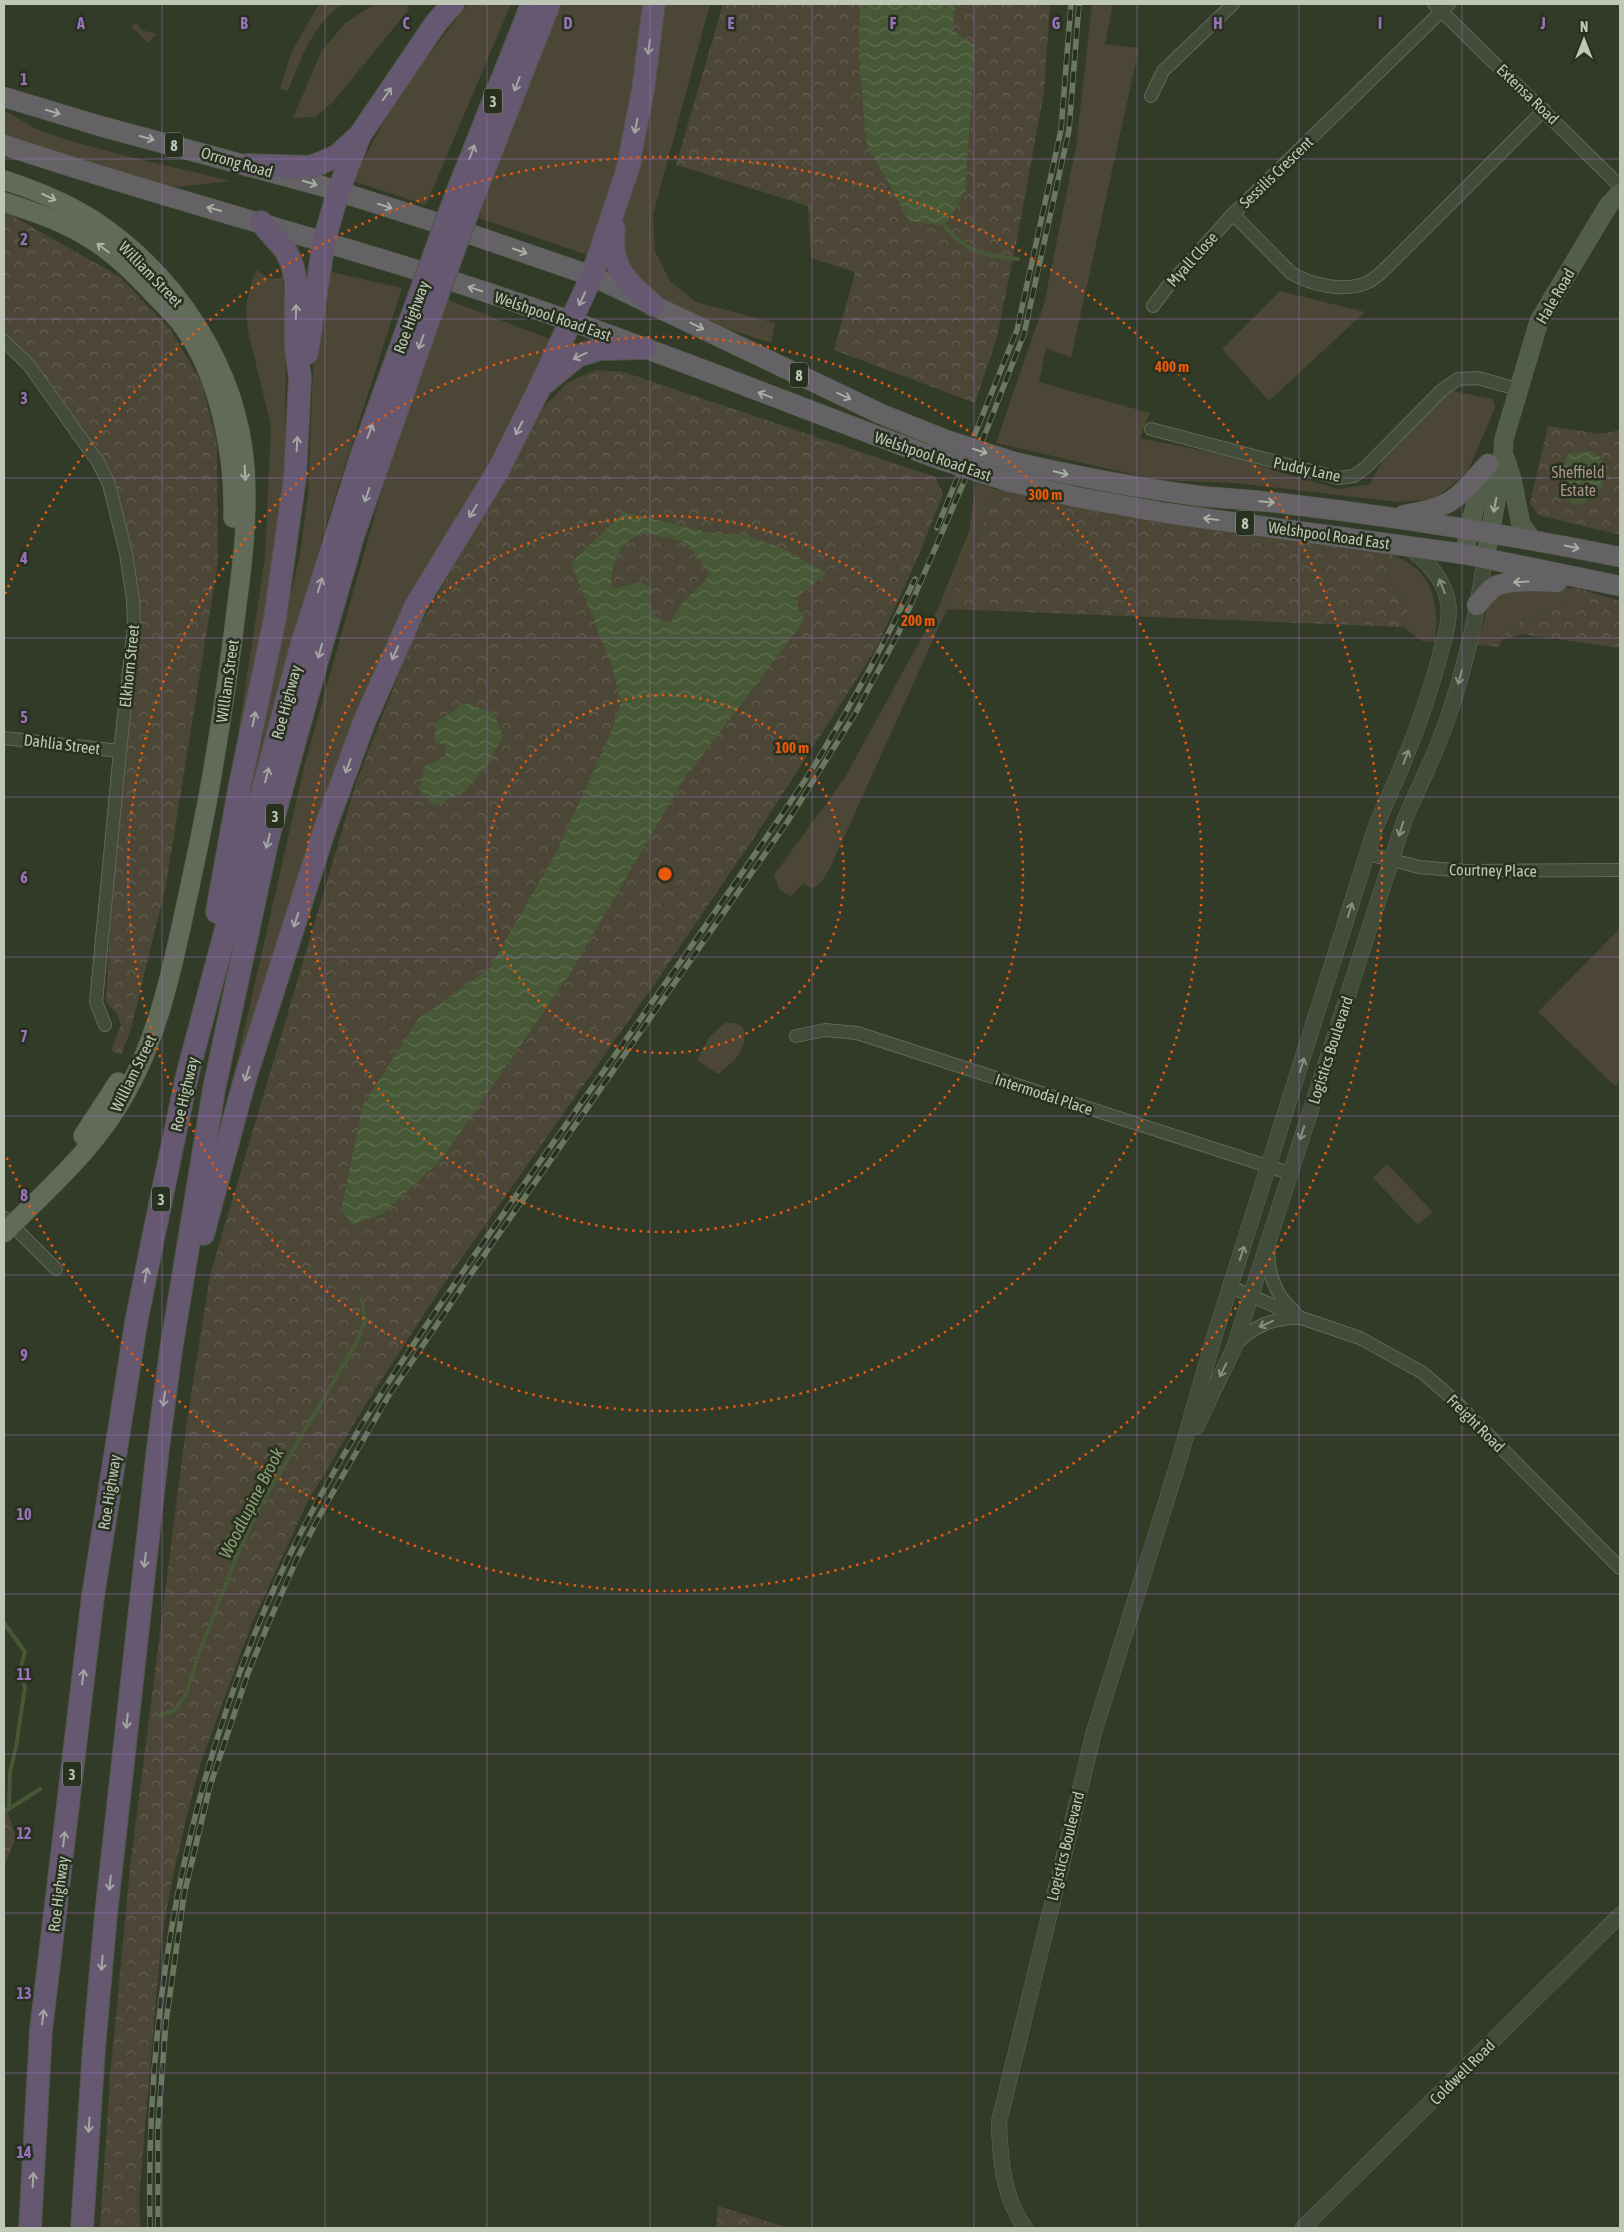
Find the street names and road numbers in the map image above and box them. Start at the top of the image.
street label: Extensa Road [1493,60,1563,128]
road number: 3 [484,88,502,114]
road number: 8 [165,132,183,158]
street label: Sessilis Crescent [1236,132,1317,212]
street label: Orrong Road [199,143,275,182]
street label: Myall Close [1163,228,1222,291]
street label: William Street [115,238,187,311]
street label: Hale Road [1532,265,1578,327]
street label: Roe Highway [390,278,434,356]
street label: Welshpool Road East [492,288,614,345]
road number: 8 [790,362,808,388]
street label: Welshpool Road East [872,428,994,485]
street label: Puddy Lane [1272,453,1342,486]
road number: 8 [1236,510,1254,536]
street label: Welshpool Road East [1267,518,1391,553]
street label: Elkhorn Street [116,623,142,708]
street label: William Street [212,638,242,724]
street label: Roe Highway [267,663,306,741]
street label: Dahlia Street [23,730,102,758]
road number: 3 [266,804,284,828]
street label: Courtney Place [1449,860,1537,881]
street label: Logistics Boulevard [1304,994,1357,1106]
street label: William Street [107,1031,160,1115]
street label: Roe Highway [167,1055,202,1133]
street label: Intermodal Place [993,1070,1095,1118]
road number: 3 [152,1186,170,1212]
street label: Freight Road [1443,1391,1508,1456]
street label: Roe Highway [94,1453,125,1531]
road number: 3 [63,1762,81,1786]
street label: Logistics Boulevard [1043,1789,1088,1903]
street label: Roe Highway [44,1855,73,1933]
street label: Coldwell Road [1426,2036,1498,2108]

